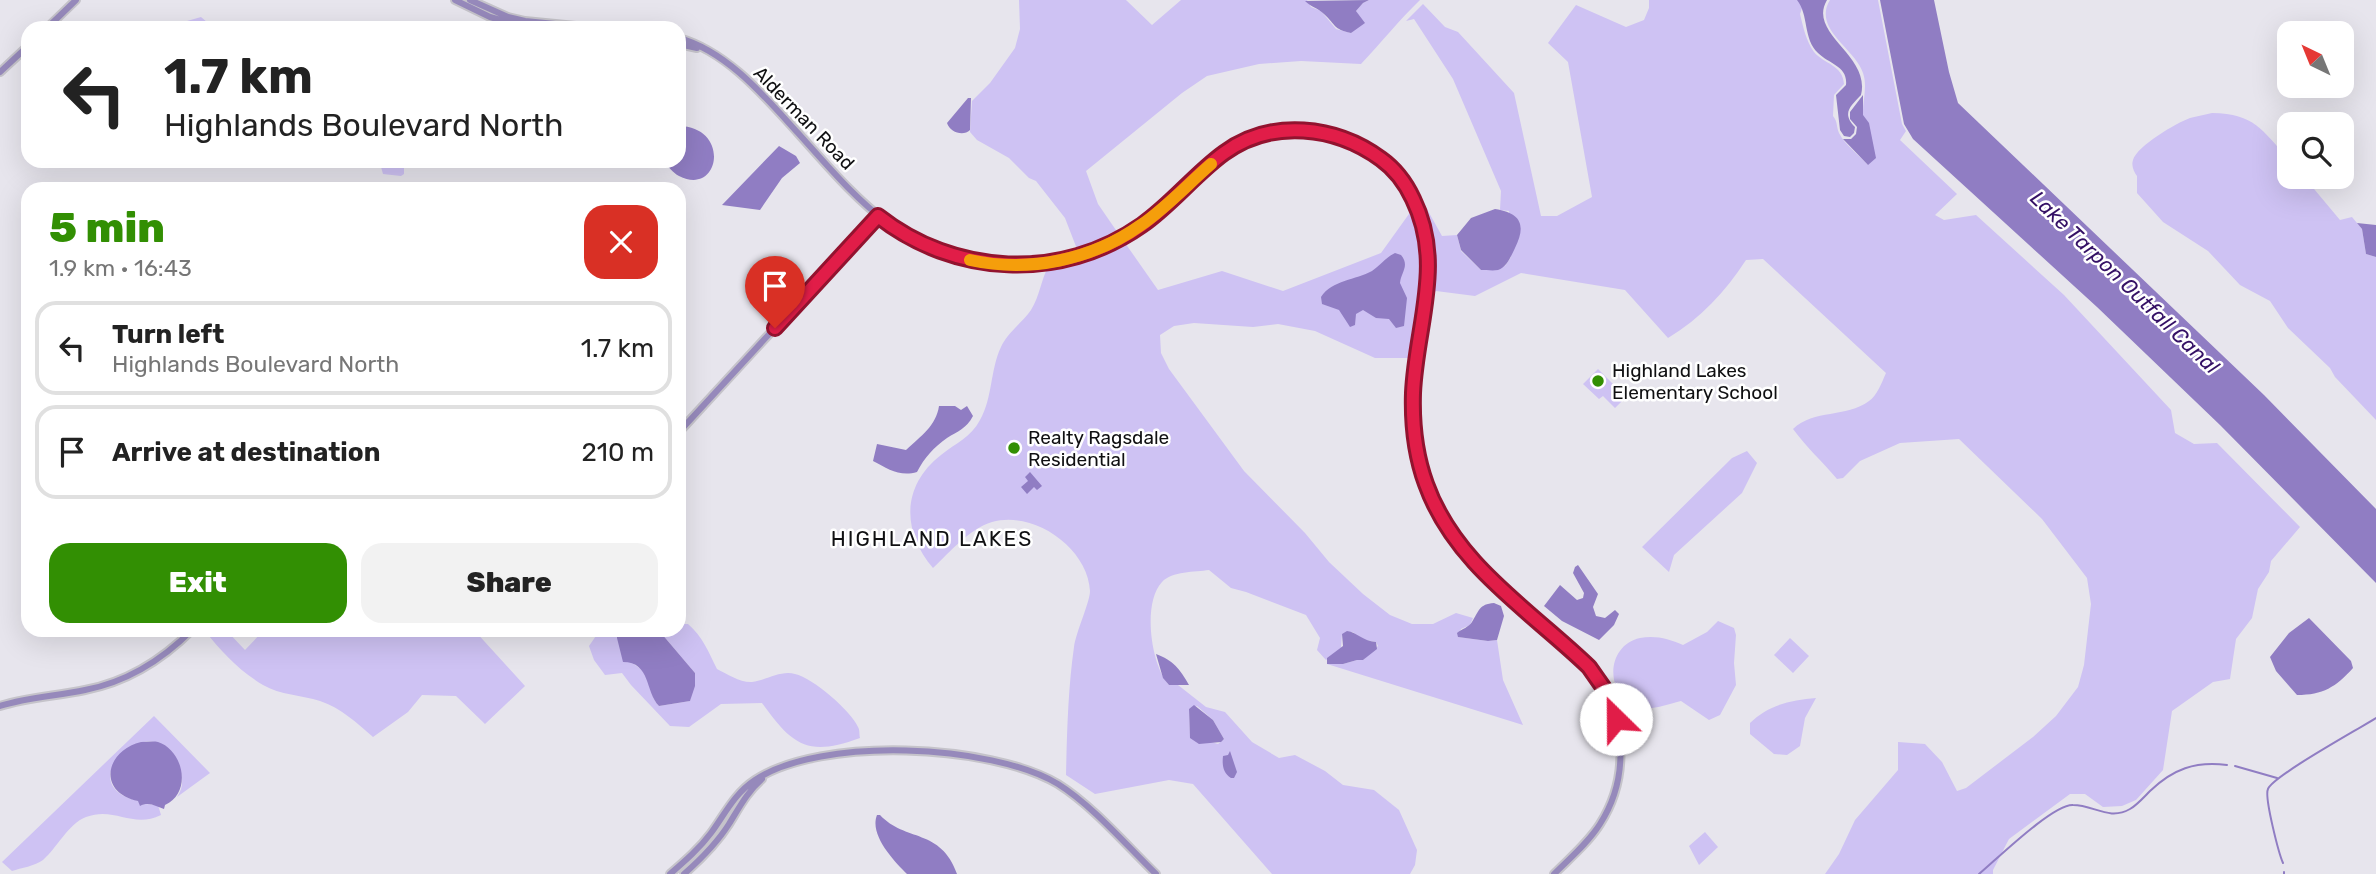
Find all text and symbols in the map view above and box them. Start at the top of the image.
north arrow [2277,21,2354,98]
map controls [2277,21,2354,189]
text: 1.7 km [164,47,313,105]
icon: left [49,49,140,140]
street label: Alderman Road [749,61,859,175]
text: Highlands Boulevard North [164,106,564,144]
button: search [2277,112,2354,189]
water label: Lake Tarpon Outfall Canal [2025,185,2225,379]
text: 5 min [49,203,165,253]
button: close [584,205,658,279]
text: 1.9 km · 16:43 [49,254,192,282]
pin [745,256,805,328]
icon: arrive [756,267,794,305]
text: Turn left [112,319,224,350]
icon: left [53,329,91,367]
text: 1.7 km [581,333,654,364]
text: Highlands Boulevard North [112,350,399,378]
place label: Highland Lakes Elementary School [1612,359,1778,404]
marker: Highland Lakes Elementary School [1590,373,1606,389]
place label: Realty Ragsdale Residential [1028,426,1169,471]
icon: arrive [53,433,91,471]
text: Arrive at destination [112,437,380,468]
text: 210 m [582,437,654,468]
marker: Realty Ragsdale Residential [1006,440,1022,456]
district label: HIGHLAND LAKES [831,526,1033,551]
button: Exit [49,543,347,623]
button: Share [361,543,658,623]
position arrow [1579,682,1653,756]

